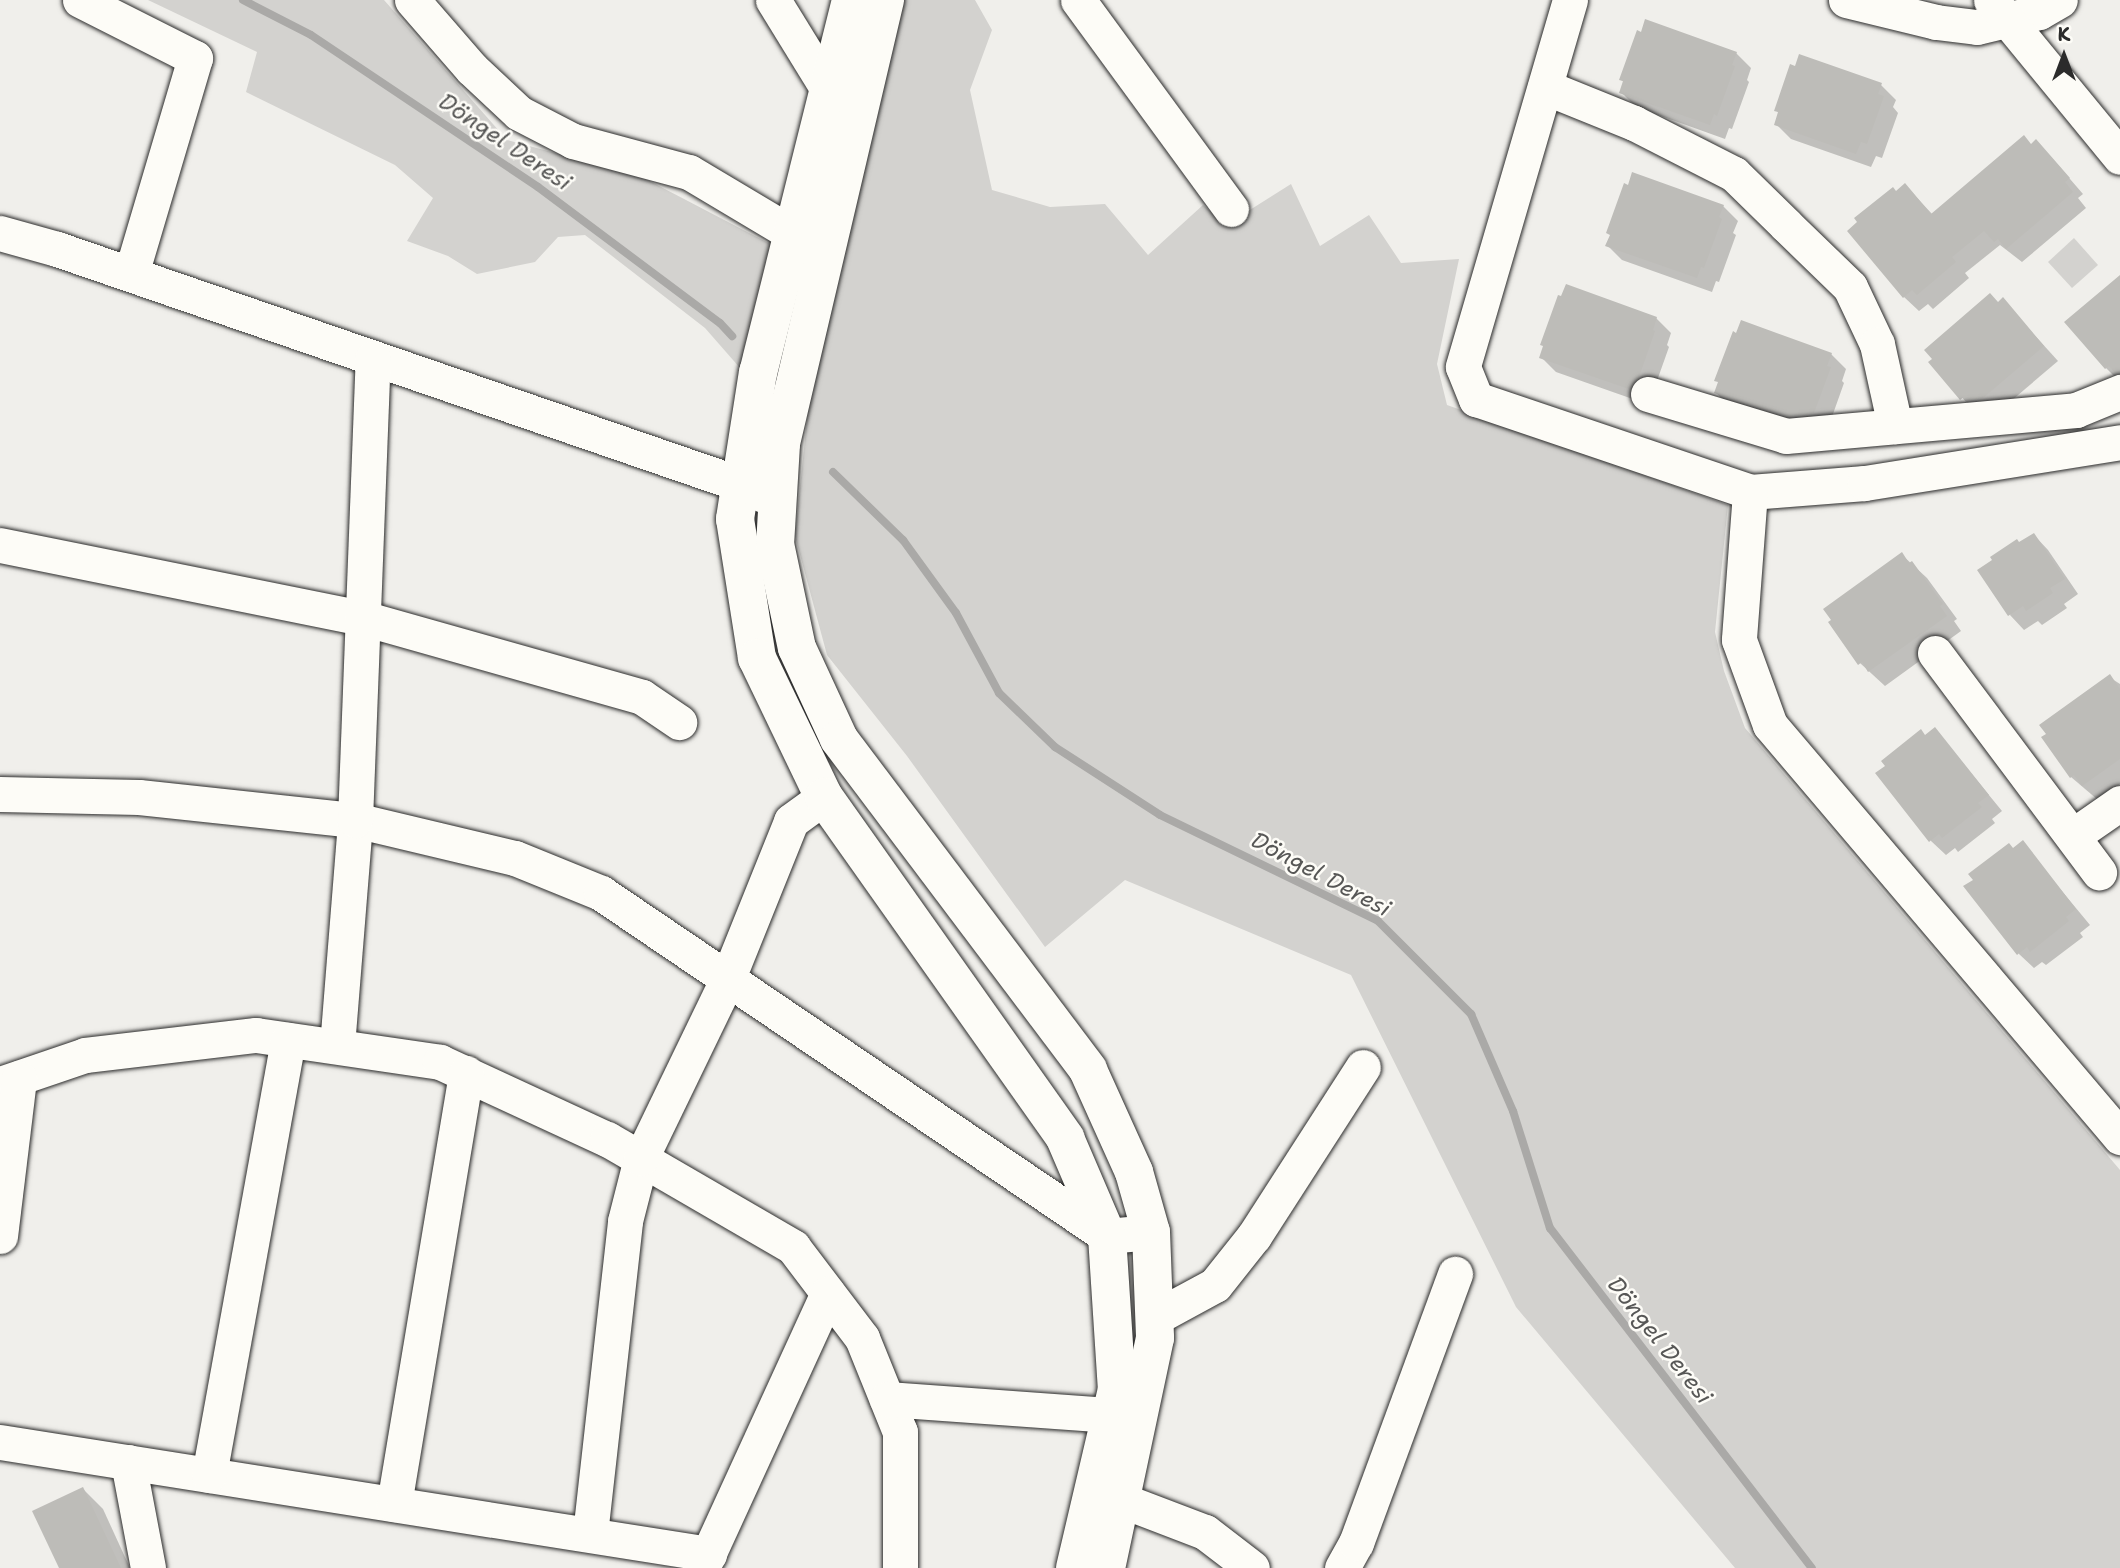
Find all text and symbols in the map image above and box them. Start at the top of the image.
north arrow [2029,21,2099,91]
text: K [2058,22,2070,47]
water label: Döngel Deresi [434,88,576,196]
water label: Döngel Deresi [1247,826,1395,922]
water label: Döngel Deresi [1602,1271,1718,1409]

